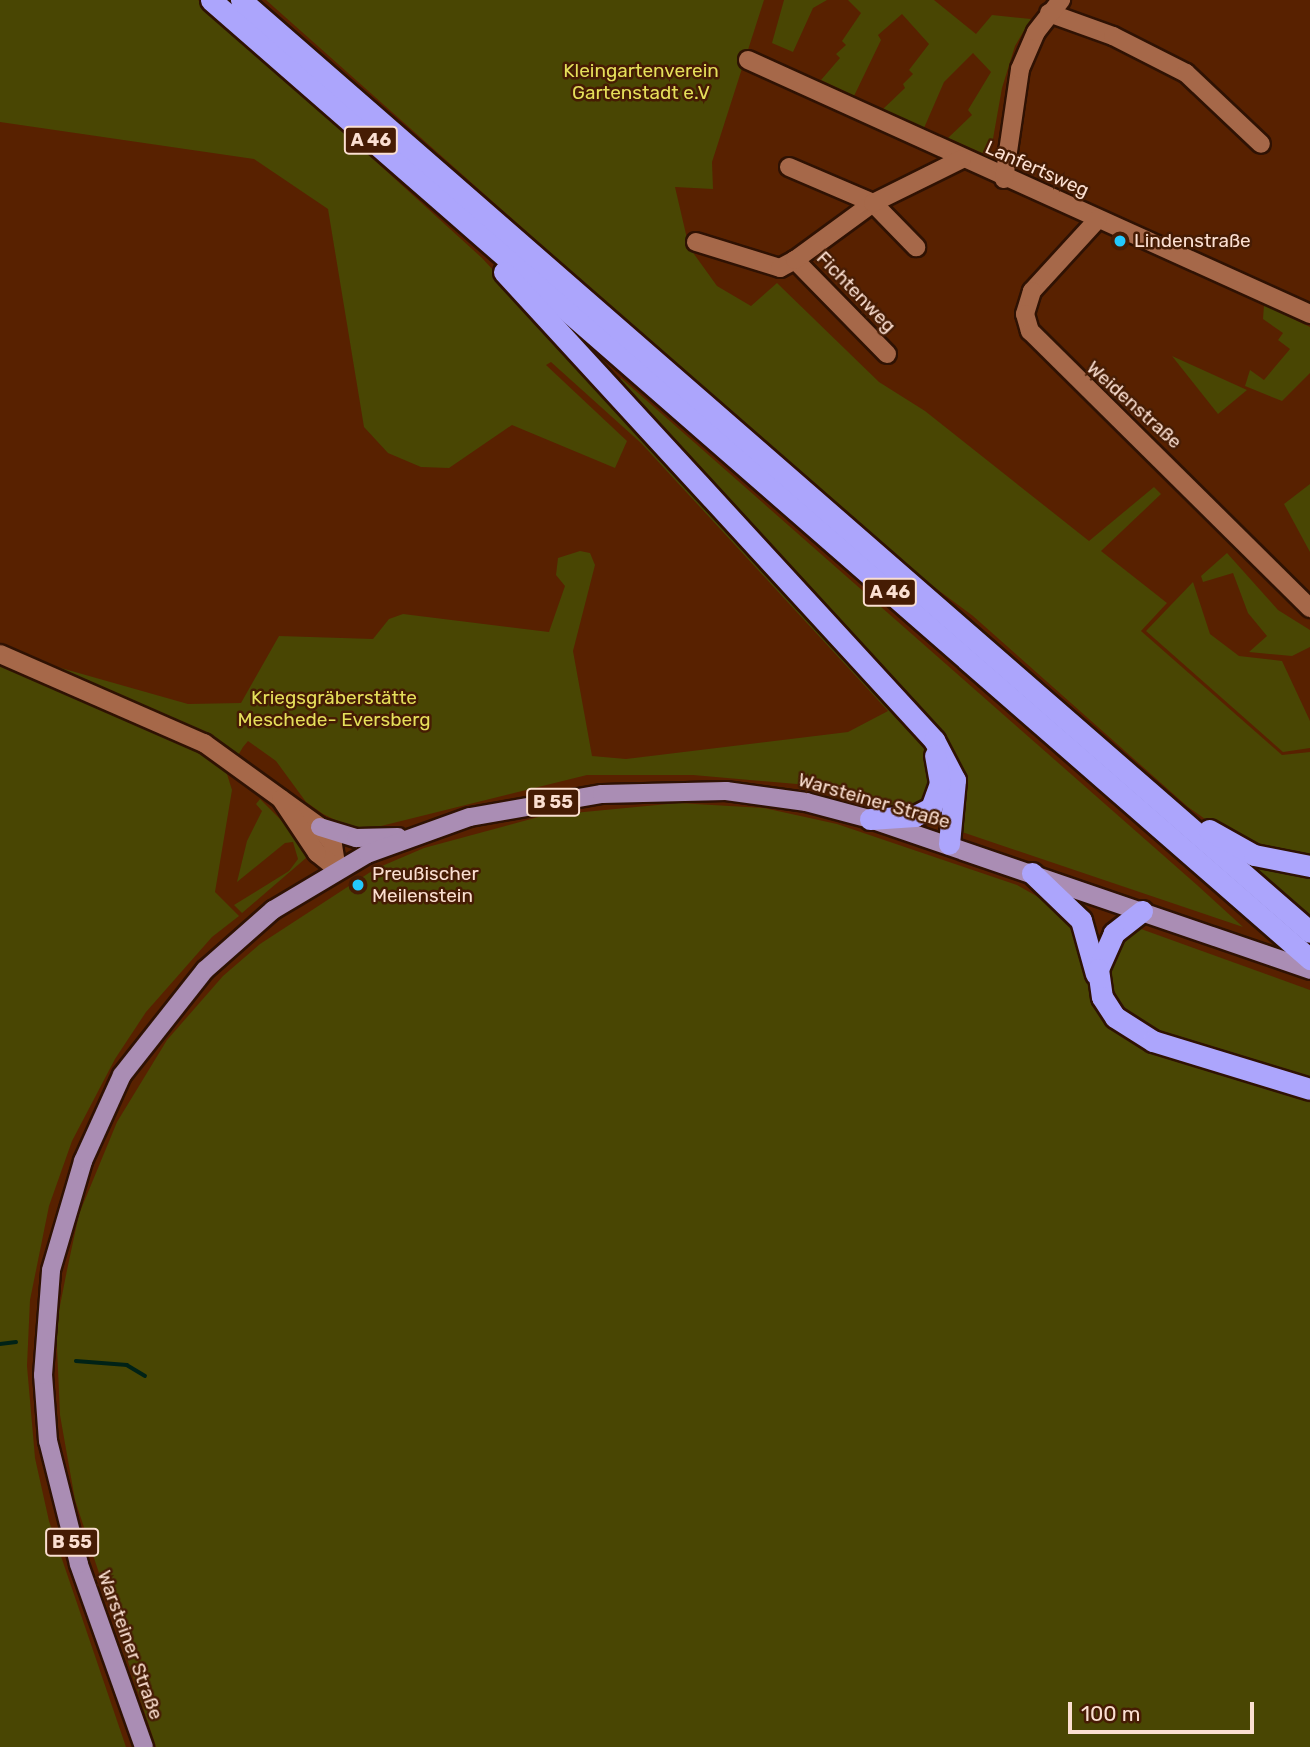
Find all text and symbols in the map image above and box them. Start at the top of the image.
park label: Kleingartenverein Gartenstadt e.V [563,60,719,104]
road number: A 46 [343,125,399,154]
street label: Lanfertsweg [981,136,1093,202]
place label: Lindenstraße [1134,230,1251,252]
marker: Lindenstraße [1112,233,1128,249]
street label: Fichtenweg [812,247,900,337]
street label: Weidenstraße [1082,356,1186,454]
road number: A 46 [862,578,918,606]
park label: Kriegsgräberstätte Meschede- Eversberg [237,687,431,731]
street label: Warsteiner Straße [795,768,953,834]
road number: B 55 [525,788,581,816]
place label: Preußischer Meilenstein [372,863,479,907]
marker: Preußischer Meilenstein [350,877,366,893]
road number: B 55 [44,1527,100,1556]
street label: Warsteiner Straße [92,1567,168,1723]
scale bar [1072,1688,1258,1732]
text: 100 m [1081,1701,1140,1726]

